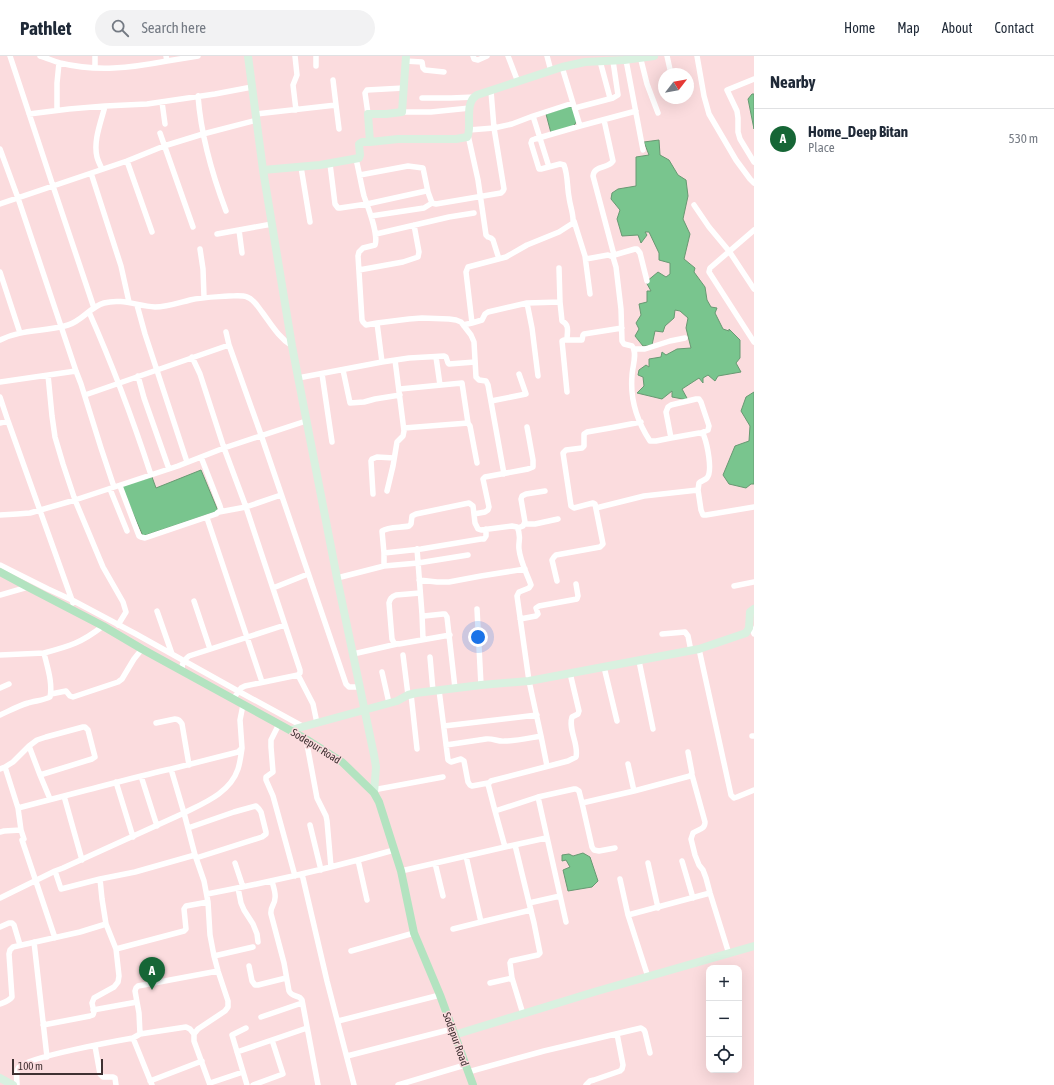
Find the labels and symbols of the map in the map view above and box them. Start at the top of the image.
north arrow [658,68,694,104]
your location [468,627,488,647]
street label: Sodepur Road [289,726,343,766]
pin: A [139,957,165,990]
street label: Sodepur Road [441,1011,471,1067]
scale bar [12,1057,103,1076]

